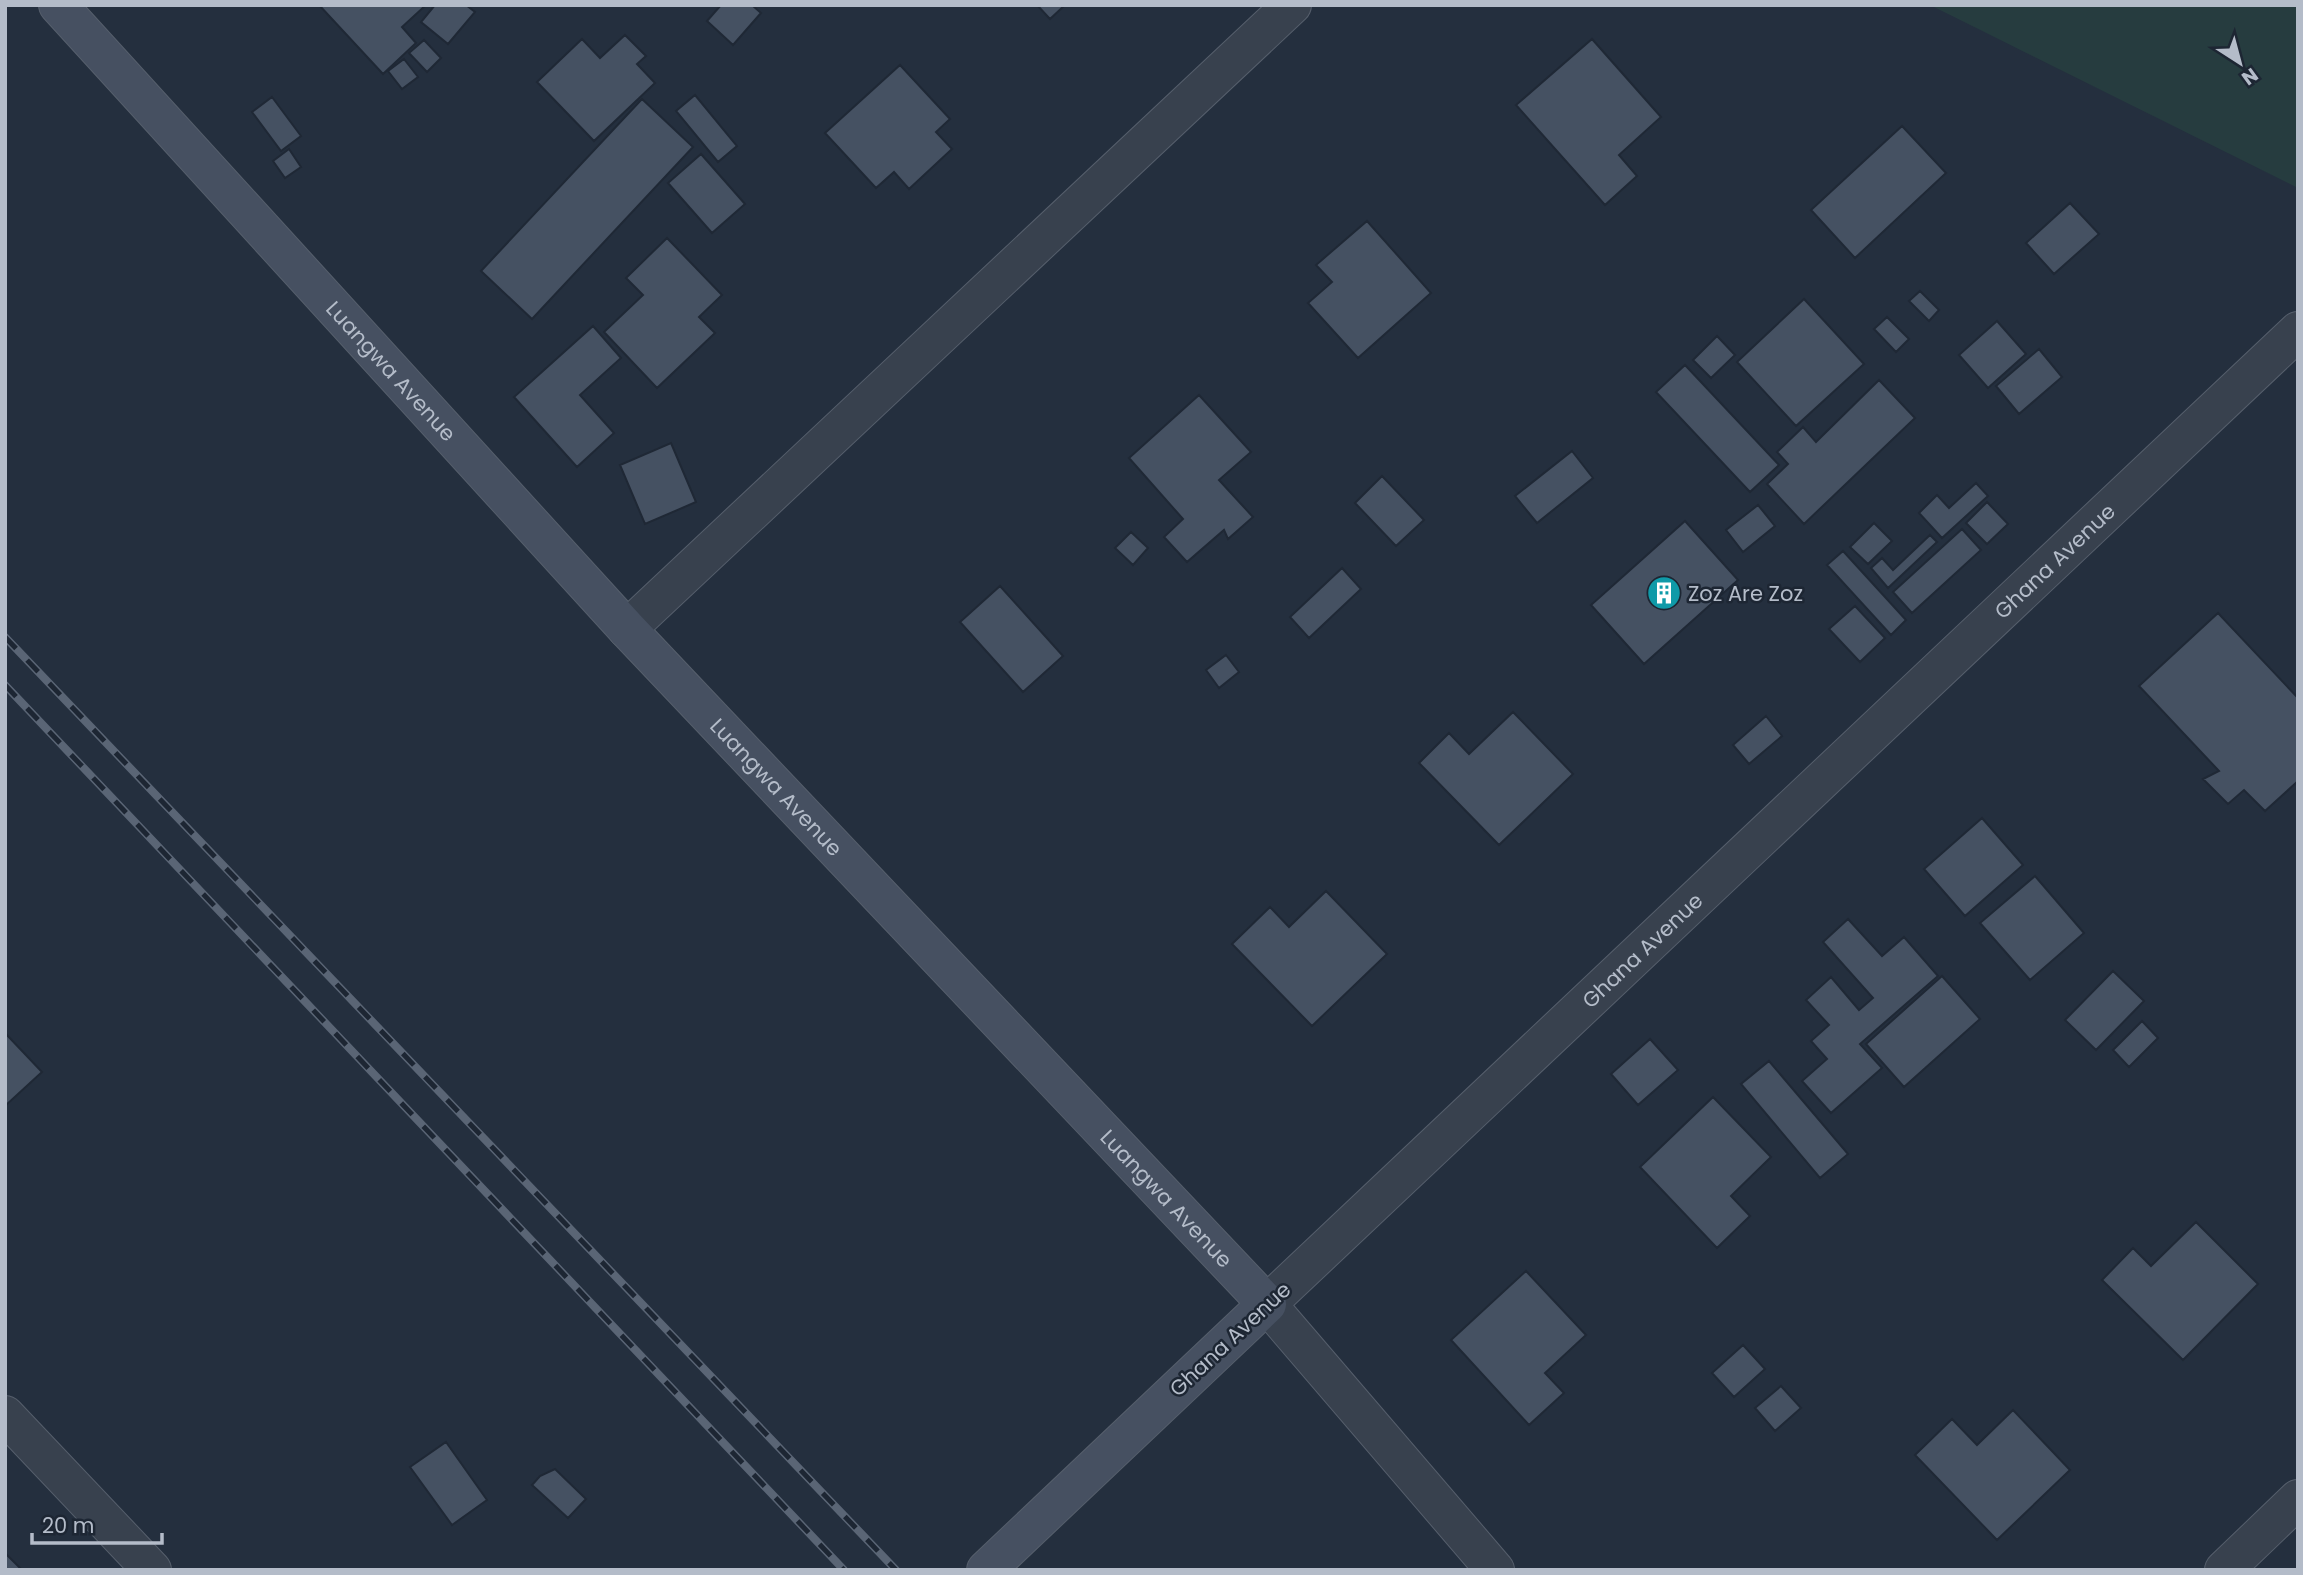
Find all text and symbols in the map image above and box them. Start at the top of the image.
north arrow [2205,28,2275,98]
text: N [2236,61,2263,91]
street label: Luangwa Avenue [320,294,463,447]
street label: Ghana Avenue [1988,497,2121,625]
building icon: Zoz Are Zoz [1645,574,1683,612]
place label: Zoz Are Zoz [1688,579,1803,608]
street label: Luangwa Avenue [704,711,849,862]
street label: Ghana Avenue [1575,886,1709,1014]
street label: Luangwa Avenue [1094,1123,1239,1274]
street label: Ghana Avenue [1163,1275,1297,1403]
scale bar [32,1502,161,1546]
text: 20 m [42,1511,95,1540]

